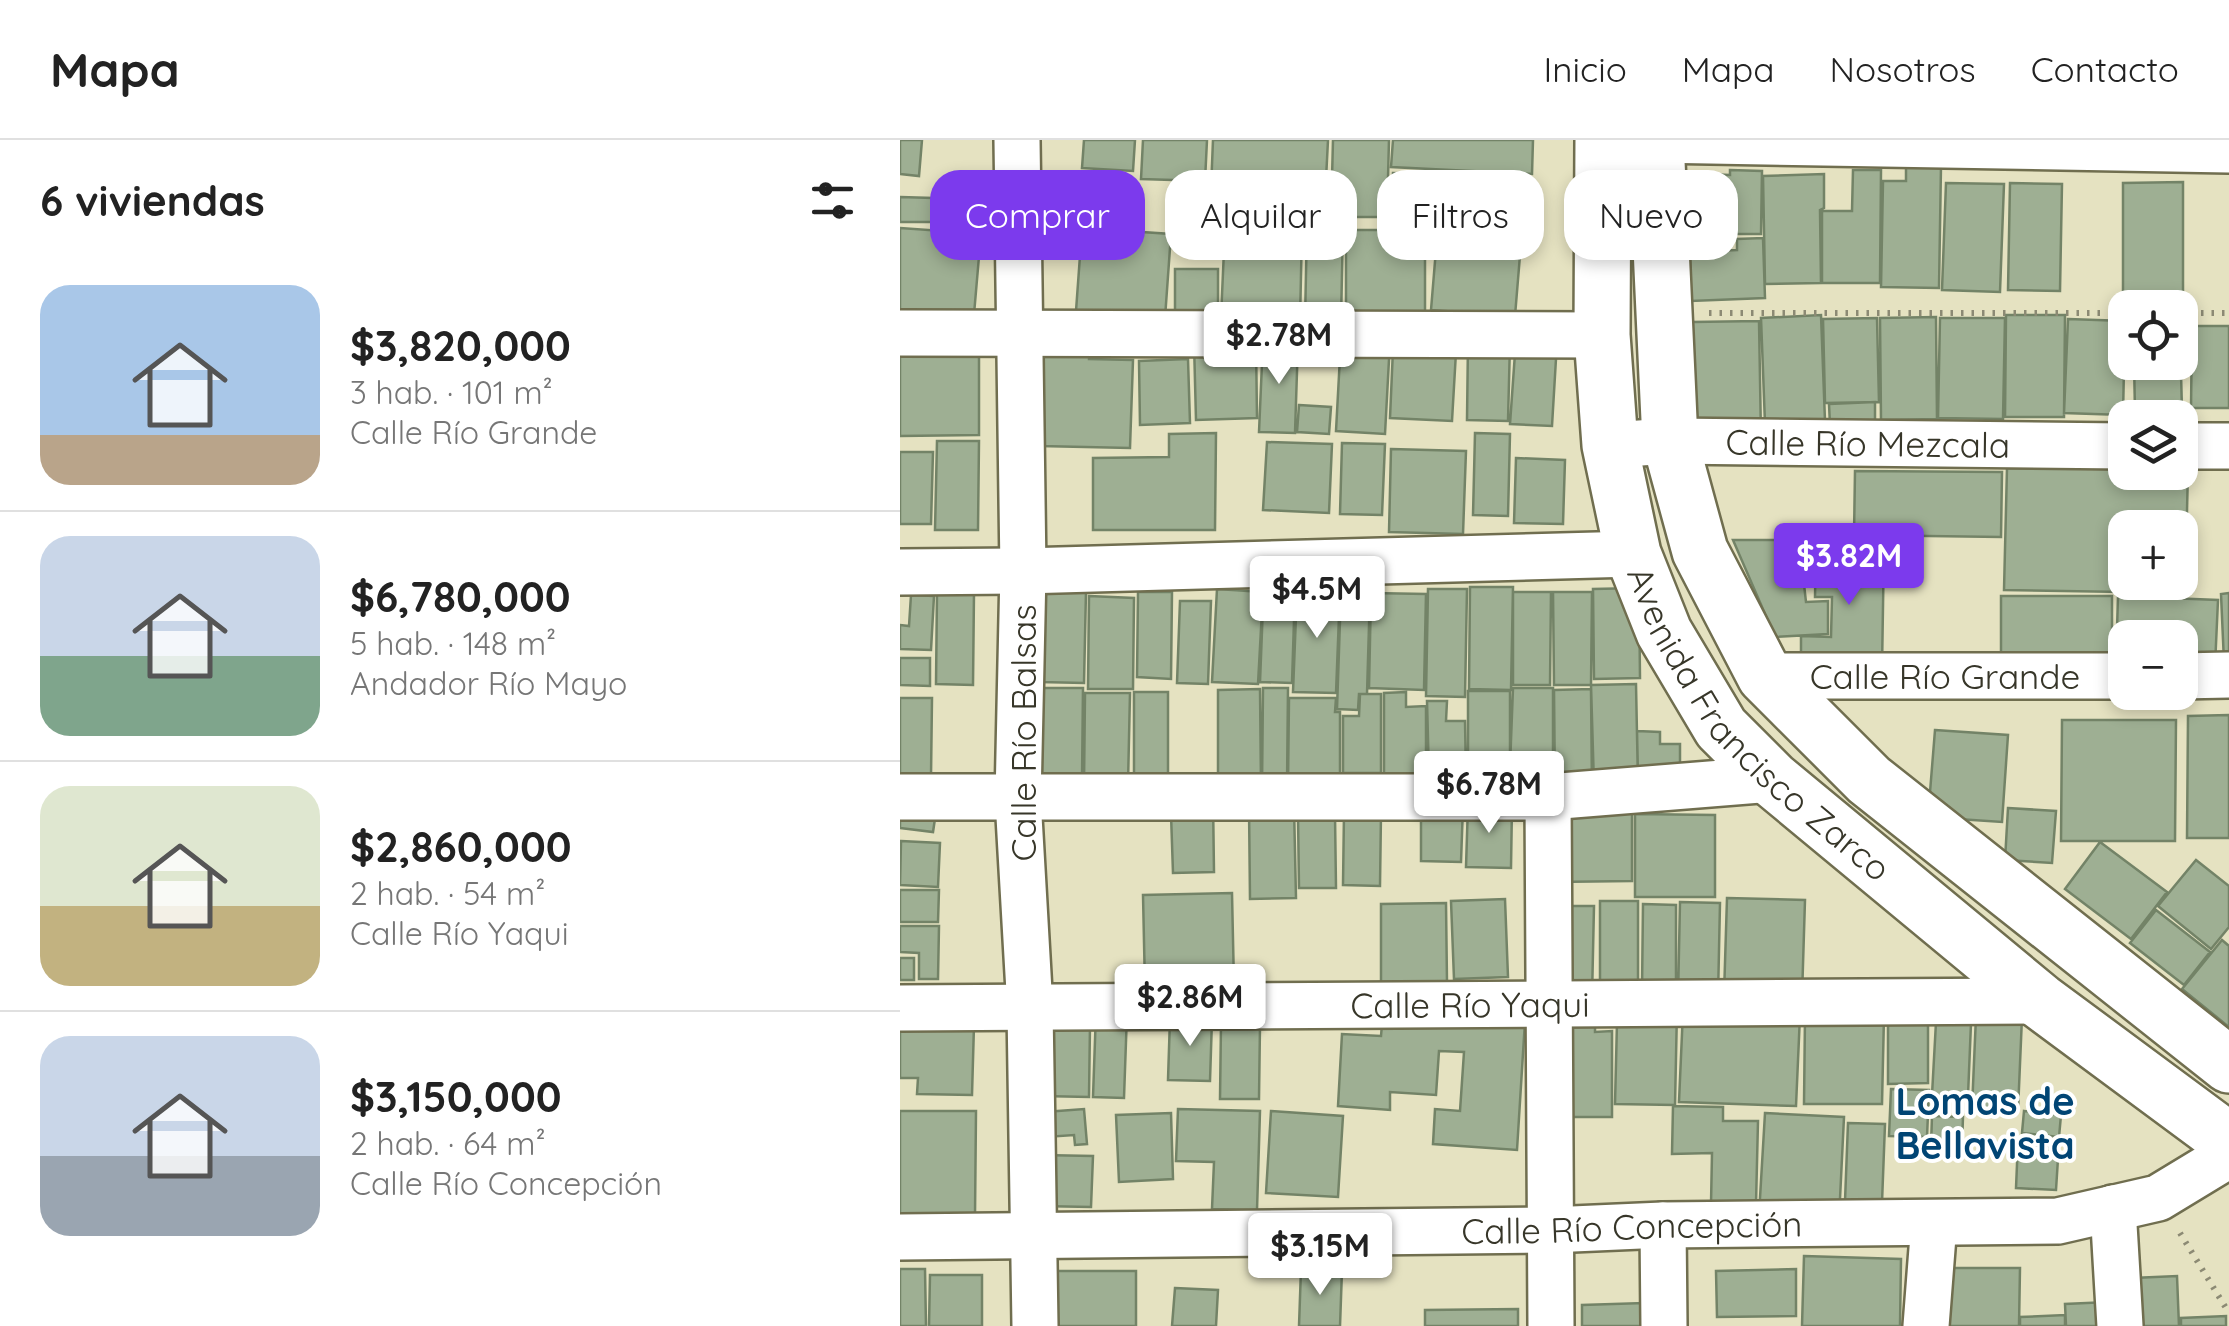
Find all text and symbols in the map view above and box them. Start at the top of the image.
text: Mapa [50,39,180,99]
text: Inicio [1544,47,1627,91]
text: Mapa [1682,47,1774,91]
text: Nosotros [1829,47,1976,91]
text: Contacto [2031,47,2179,91]
chip: Comprar [930,170,1145,260]
chip: Alquilar [1165,170,1357,260]
chip: Filtros [1377,170,1544,260]
chip: Nuevo [1564,170,1738,260]
icon: filters [805,173,860,228]
text: 6 viviendas [40,174,265,227]
map controls [2108,290,2198,710]
button: locate [2108,290,2198,380]
pin: $2.78M [1198,302,1360,387]
text: $2.78M [1226,314,1332,354]
text: $3,820,000 [350,319,571,372]
icon: home [120,325,240,445]
text: 3 hab. · 101 m² [350,372,553,412]
button: layers [2108,400,2198,490]
text: Calle Río Grande [350,412,597,452]
street label: Calle Río Mezcala [1725,420,2010,467]
button: + [2108,510,2198,600]
pin: $3.82M [1768,523,1930,608]
text: $3.82M [1796,535,1902,575]
pin: $4.5M [1247,556,1387,641]
street label: Avenida Francisco Zarco [1618,560,1900,890]
text: $4.5M [1272,568,1362,608]
text: $6,780,000 [350,570,571,623]
icon: home [120,576,240,696]
street label: Calle Río Balsas [1001,604,1045,862]
button: − [2108,620,2198,710]
text: 5 hab. · 148 m² [350,623,556,663]
street label: Calle Río Grande [1810,654,2080,698]
text: Andador Río Mayo [350,663,627,703]
pin: $6.78M [1408,751,1570,836]
text: $6.78M [1436,763,1542,803]
text: $2,860,000 [350,820,571,873]
icon: home [120,826,240,946]
text: 2 hab. · 54 m² [350,873,545,913]
text: Calle Río Yaqui [350,913,569,953]
pin: $2.86M [1109,964,1271,1049]
text: $2.86M [1137,976,1243,1016]
street label: Calle Río Yaqui [1350,982,1590,1027]
text: $3,150,000 [350,1070,561,1123]
icon: home [120,1076,240,1196]
district label: Lomas de Bellavista [1895,1077,2075,1169]
text: 2 hab. · 64 m² [350,1123,546,1163]
text: Calle Río Concepción [350,1163,662,1203]
street label: Calle Río Concepción [1461,1202,1803,1253]
pin: $3.15M [1239,1213,1401,1298]
text: $3.15M [1270,1225,1370,1265]

